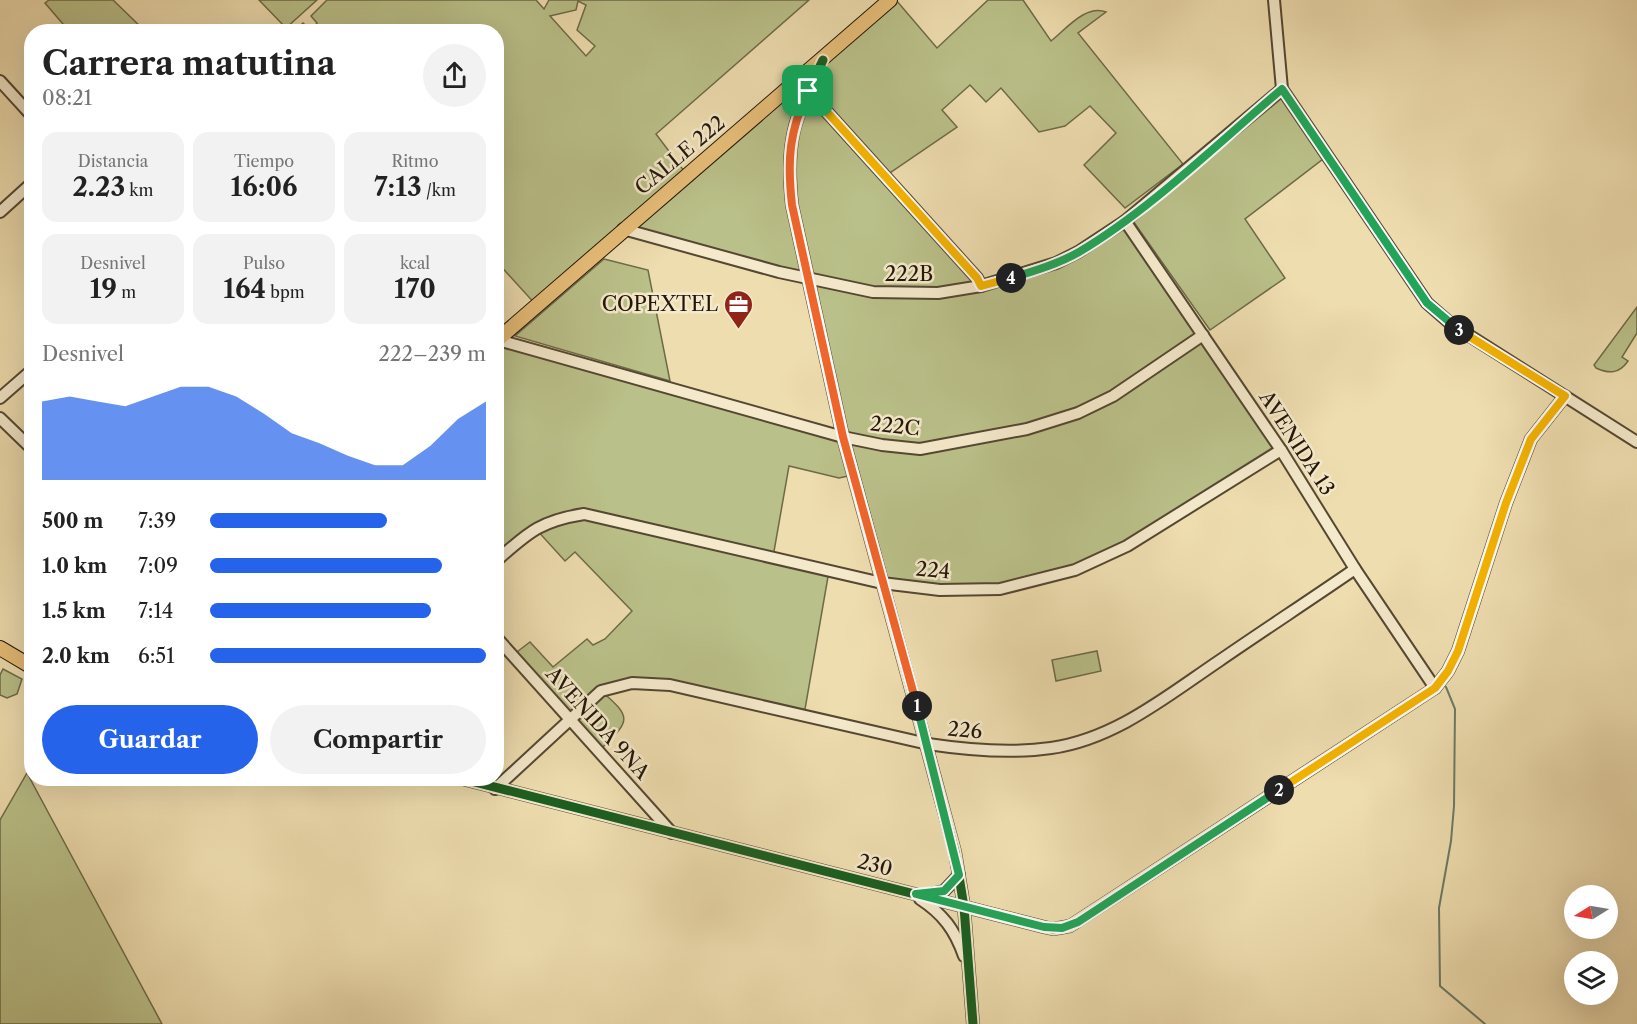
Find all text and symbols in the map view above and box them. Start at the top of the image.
text: Carrera matutina [42,43,336,84]
button: share [423,44,486,107]
pin [782,65,833,116]
icon: arrive [791,74,824,107]
text: 08:21 [42,86,92,110]
street label: CALLE 222 [630,110,730,200]
text: Distancia [78,151,148,171]
text: Tiempo [234,151,294,171]
text: Ritmo [392,151,438,171]
text: 2.23 [72,171,125,203]
text: 16:06 [230,171,298,203]
text: 7:13 [374,171,422,203]
text: km [125,180,154,200]
text: /km [422,180,456,200]
text: Desnivel [80,253,146,273]
text: Pulso [243,253,285,273]
text: kcal [400,253,430,273]
street label: 222B [885,262,933,286]
pin: 4 [996,263,1026,293]
text: 4 [1006,268,1016,288]
text: 19 [90,273,117,305]
text: 164 [223,273,266,305]
text: 170 [394,273,436,305]
text: m [117,282,136,302]
text: bpm [266,282,305,302]
office icon: COPEXTEL [723,288,755,330]
place label: COPEXTEL [602,292,718,316]
pin: 3 [1444,315,1474,345]
text: 3 [1454,320,1464,340]
text: Desnivel [42,342,124,366]
text: 222–239 m [378,342,486,366]
street label: AVENIDA 13 [1254,385,1340,500]
street label: 222C [869,411,921,441]
text: 500 m [42,509,103,533]
text: 7:39 [138,509,176,533]
text: 1.0 km [42,554,107,578]
text: 7:09 [138,554,178,578]
street label: 224 [915,557,951,583]
text: 1.5 km [42,599,106,623]
text: 7:14 [138,599,173,623]
text: 2.0 km [42,644,110,668]
text: 6:51 [138,644,175,668]
street label: AVENIDA 9NA [540,661,656,785]
pin: 1 [902,691,932,721]
text: 1 [913,696,921,716]
button: Guardar [42,705,258,774]
button: Compartir [270,705,486,774]
street label: 226 [947,717,983,743]
pin: 2 [1264,775,1294,805]
text: 2 [1274,780,1284,800]
street label: 230 [855,849,895,881]
north arrow [1564,885,1618,939]
map controls [1564,885,1618,1005]
button: layers [1564,951,1618,1005]

